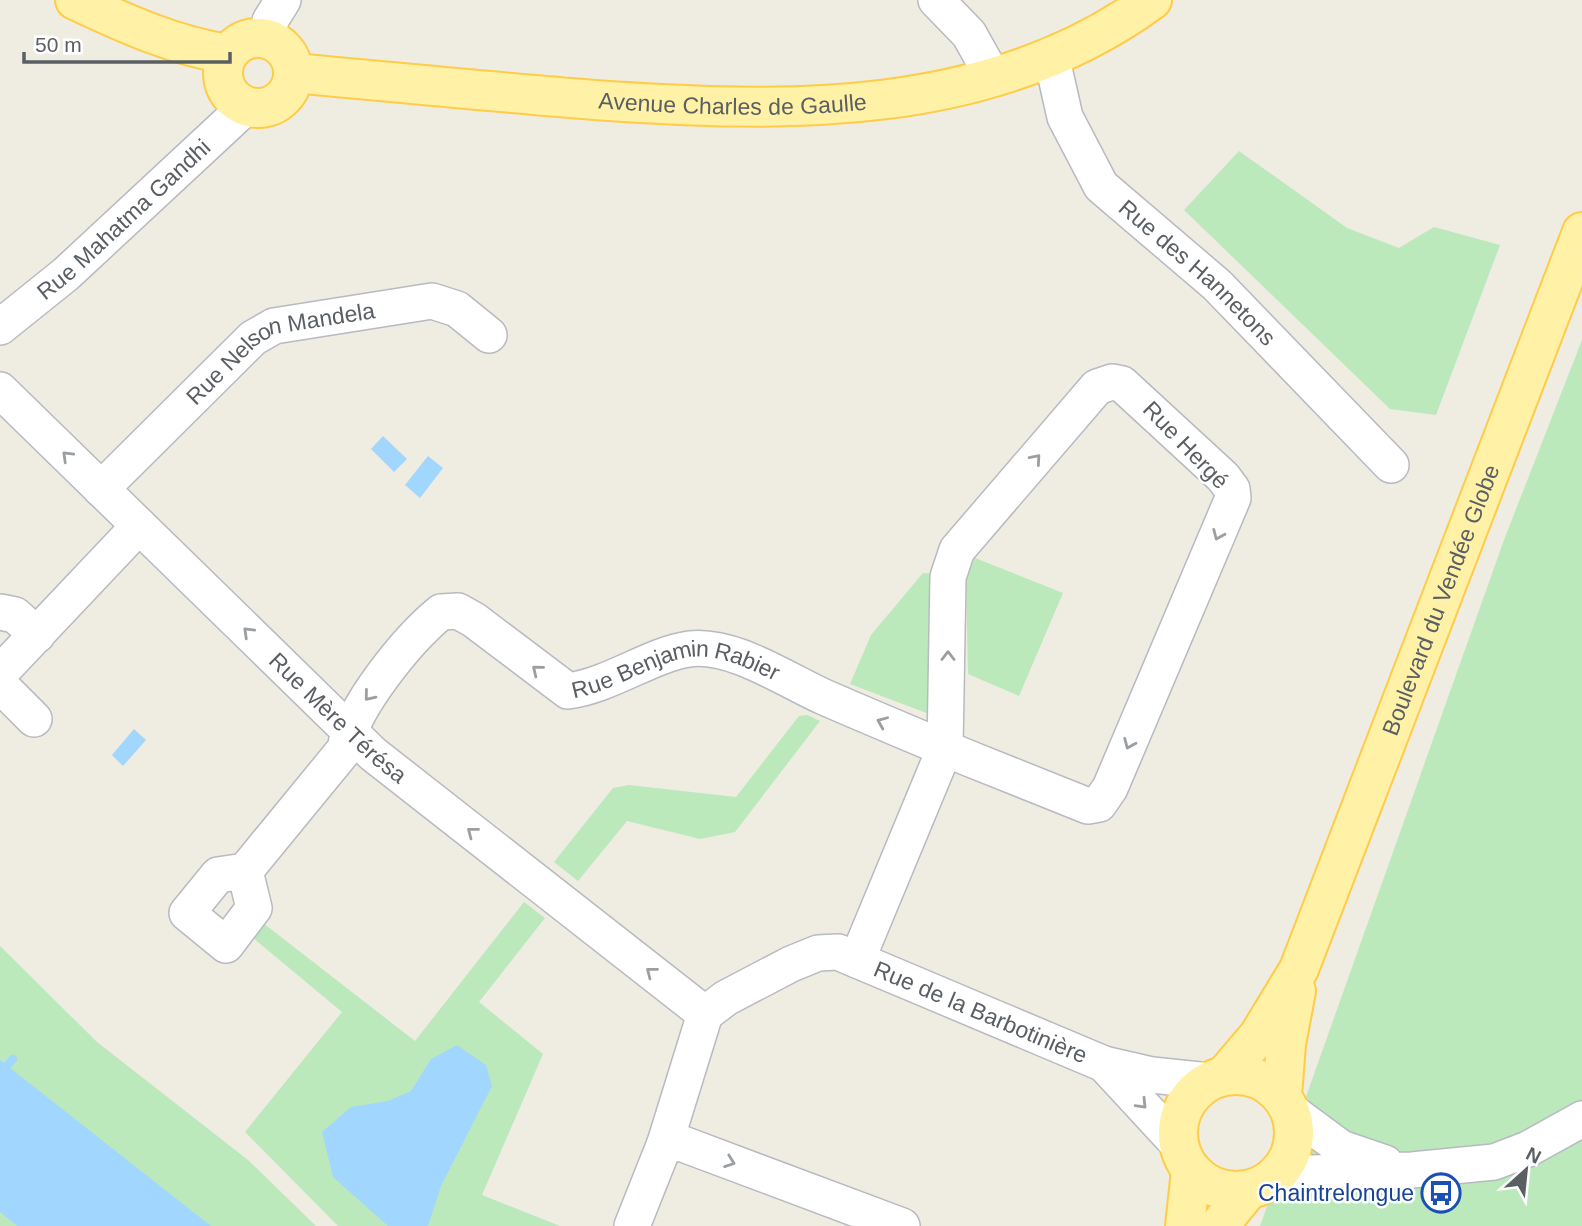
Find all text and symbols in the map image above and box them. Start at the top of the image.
scale bar [24,21,231,65]
text: 50 m [35,33,82,56]
street label: Avenue Charles de Gaulle [598,87,868,120]
street label: Rue Mahatma Gandhi [32,134,215,305]
street label: Rue des Hannetons [1114,194,1281,351]
street label: Rue Nelson Mandela [181,297,377,410]
street label: Rue Hergé [1138,396,1234,494]
one-way arrow [62,451,75,464]
one-way arrow [1028,454,1040,467]
street label: Boulevard du Vendée Globe [1377,461,1504,739]
one-way arrow [1212,527,1226,540]
one-way arrow [243,627,256,640]
street label: Rue Benjamin Rabier [569,635,785,703]
street label: Rue Mère Térésa [264,647,412,788]
one-way arrow [940,650,956,660]
one-way arrow [533,666,546,678]
one-way arrow [364,688,377,700]
one-way arrow [877,716,889,730]
one-way arrow [1123,737,1137,749]
one-way arrow [467,827,480,840]
street label: Rue de la Barbotinière [870,956,1091,1068]
one-way arrow [647,967,659,980]
one-way arrow [1133,1095,1146,1108]
north arrow [1491,1135,1561,1205]
text: N [1523,1143,1544,1168]
one-way arrow [723,1153,735,1167]
bus stop icon: Chaintrelongue [1420,1172,1462,1214]
place label: Chaintrelongue [1258,1180,1414,1206]

